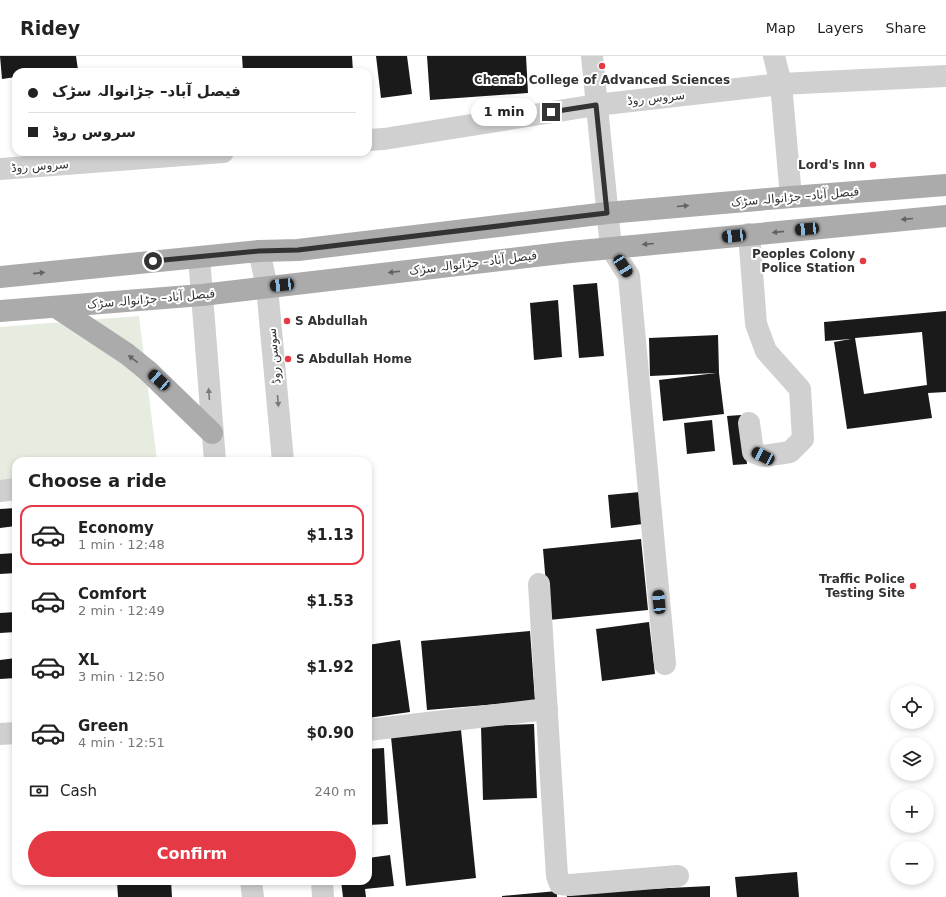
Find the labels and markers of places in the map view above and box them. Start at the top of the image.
marker: Chenab College of Advanced Sciences [597,61,607,71]
place label: Chenab College of Advanced Sciences [474,73,730,87]
place label: Lord's Inn [798,158,865,172]
marker: Lord's Inn [868,160,878,170]
place label: Peoples Colony Police Station [752,247,855,275]
marker: Peoples Colony Police Station [858,256,868,266]
place label: S Abdullah [295,314,368,328]
marker: S Abdullah [282,316,292,326]
place label: S Abdullah Home [296,352,412,366]
marker: S Abdullah Home [283,354,293,364]
place label: Traffic Police Testing Site [819,572,905,600]
marker: Traffic Police Testing Site [908,581,918,591]

